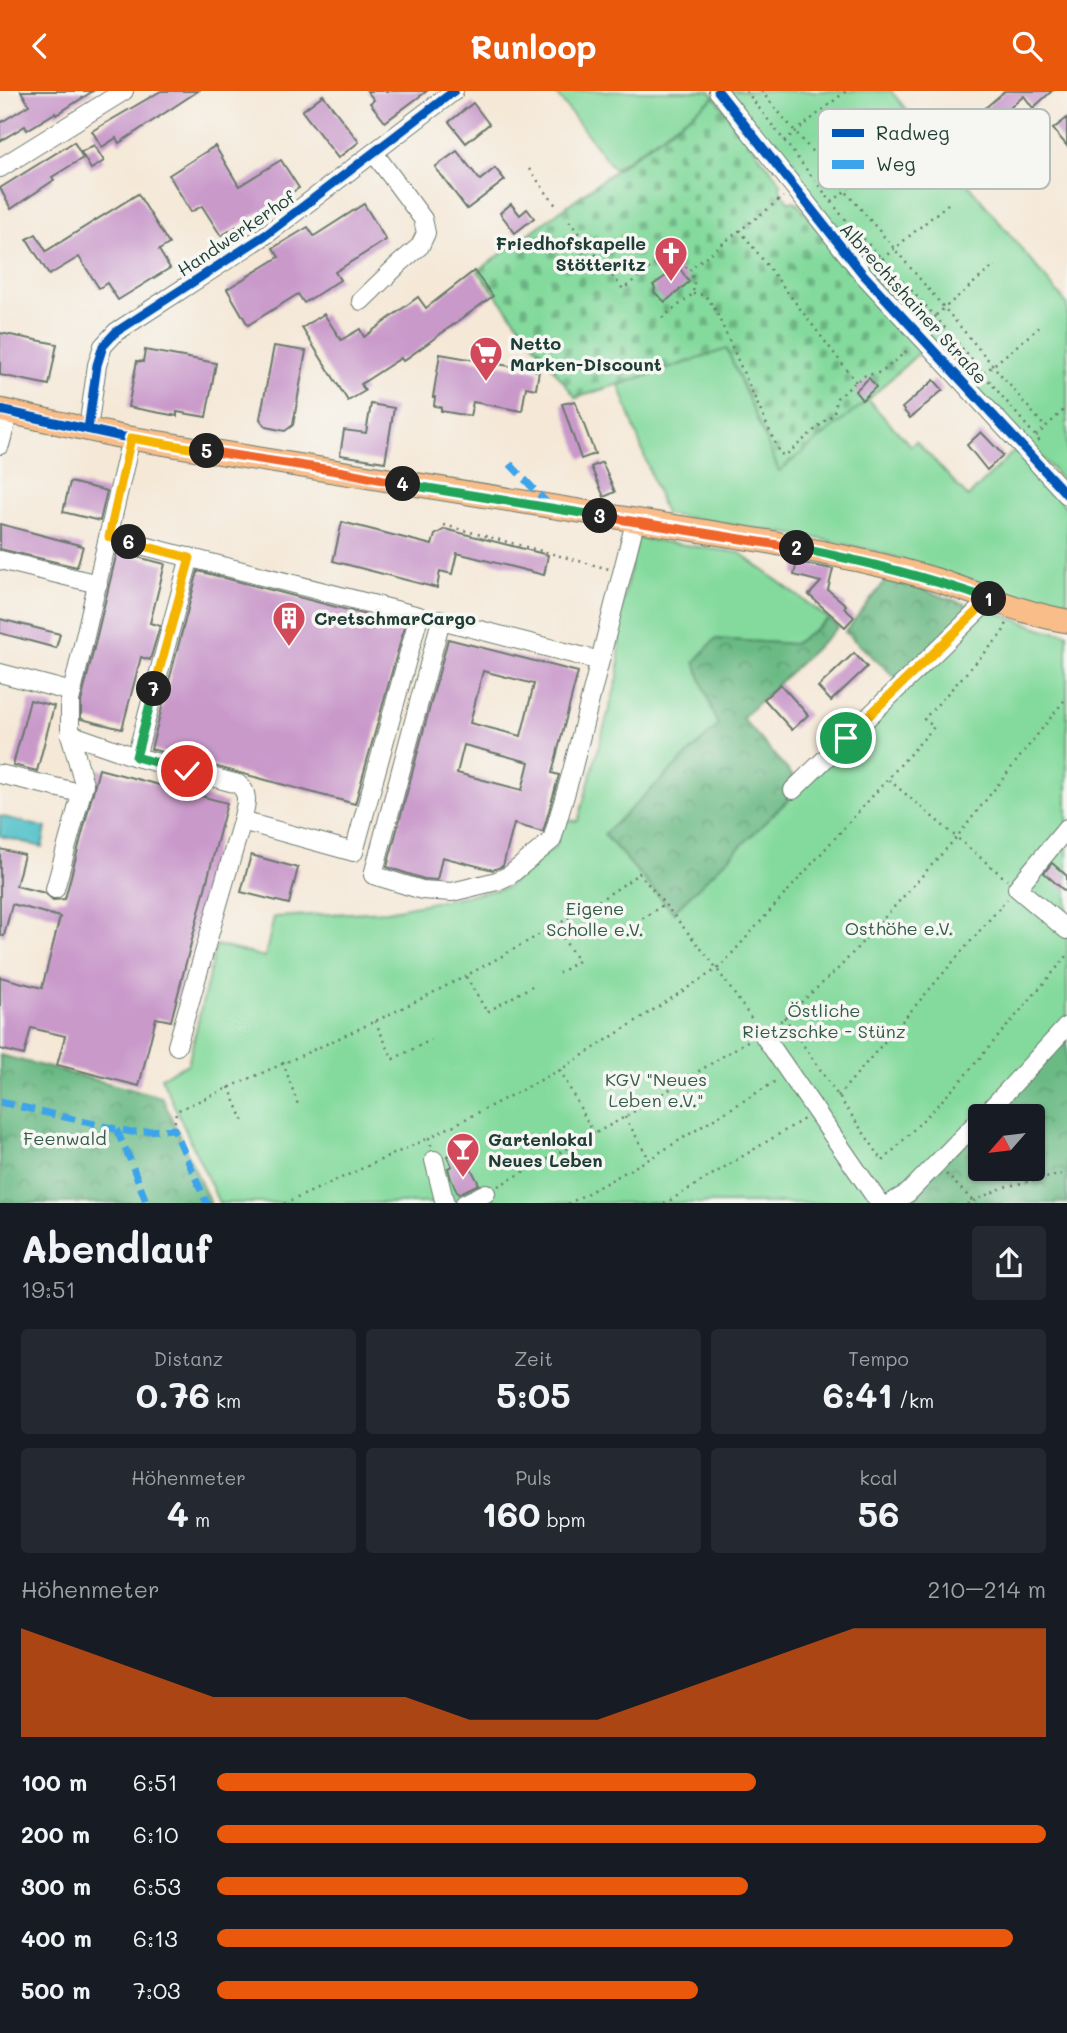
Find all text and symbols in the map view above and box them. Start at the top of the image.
text: Runloop [470,25,597,67]
icon: back [21,27,59,65]
icon: search [1008,27,1046,65]
legend [818,109,1050,189]
text: Radweg [876,120,950,145]
text: Weg [876,151,915,176]
street label: Handwerkerhof [172,184,300,281]
street label: Albrechtshainer Straße [835,217,993,389]
place label: Friedhofskapelle Stötteritz [495,231,646,276]
church icon: Friedhofskapelle Stötteritz [652,234,690,283]
place label: Netto Marken-Discount [510,331,662,376]
supermarket icon: Netto Marken-Discount [467,334,505,383]
pin: 5 [190,433,224,469]
text: 5 [201,438,212,463]
pin: 4 [386,467,420,501]
text: 4 [396,471,409,496]
pin: 3 [582,499,618,533]
text: 3 [594,503,605,528]
pin: 6 [111,525,146,559]
text: 6 [123,529,134,554]
pin: 2 [780,531,814,566]
text: 2 [791,535,802,560]
pin: 1 [972,581,1006,617]
text: 1 [984,586,993,611]
building icon: CretschmarCargo [270,599,308,648]
place label: CretschmarCargo [314,606,476,630]
pin: 7 [136,671,172,707]
text: 7 [148,676,159,701]
pin [816,708,876,768]
icon: arrive [827,719,865,757]
pin [157,741,217,801]
icon: check [168,752,206,790]
park label: Eigene Scholle e.V. [546,896,644,941]
park label: Osthöhe e.V. [845,916,953,940]
park label: Östliche Rietzschke - Stünz [742,998,906,1043]
park label: KGV "Neues Leben e.V." [605,1067,707,1112]
north arrow [968,1104,1045,1181]
map controls [968,1104,1045,1181]
park label: Feenwald [23,1126,107,1150]
place label: Gartenlokal Neues Leben [488,1127,603,1172]
bar icon: Gartenlokal Neues Leben [444,1130,482,1179]
text: Abendlauf [21,1223,212,1273]
button: share [972,1226,1046,1300]
text: 19:51 [21,1274,76,1304]
text: Distanz [154,1346,223,1371]
text: Zeit [514,1346,553,1371]
text: Tempo [848,1346,909,1371]
text: 0.76 [136,1371,210,1417]
text: 5:05 [496,1371,571,1417]
text: 6:41 [823,1371,893,1417]
text: km [210,1388,241,1413]
text: /km [893,1388,934,1413]
text: Höhenmeter [131,1465,246,1490]
text: Puls [515,1465,552,1490]
text: kcal [860,1465,897,1490]
text: 4 [167,1490,189,1536]
text: 160 [481,1490,541,1536]
text: 56 [858,1490,899,1536]
text: m [189,1507,210,1532]
text: bpm [541,1507,586,1532]
text: Höhenmeter [21,1574,159,1604]
text: 210–214 m [928,1574,1046,1604]
text: 100 m [21,1767,87,1797]
text: 6:51 [133,1767,178,1797]
text: 200 m [21,1819,90,1849]
text: 6:10 [133,1819,179,1849]
text: 300 m [21,1871,91,1901]
text: 6:53 [133,1871,181,1901]
text: 400 m [21,1923,92,1953]
text: 6:13 [133,1923,178,1953]
text: 500 m [21,1975,91,2005]
text: 7:03 [133,1975,181,2005]

